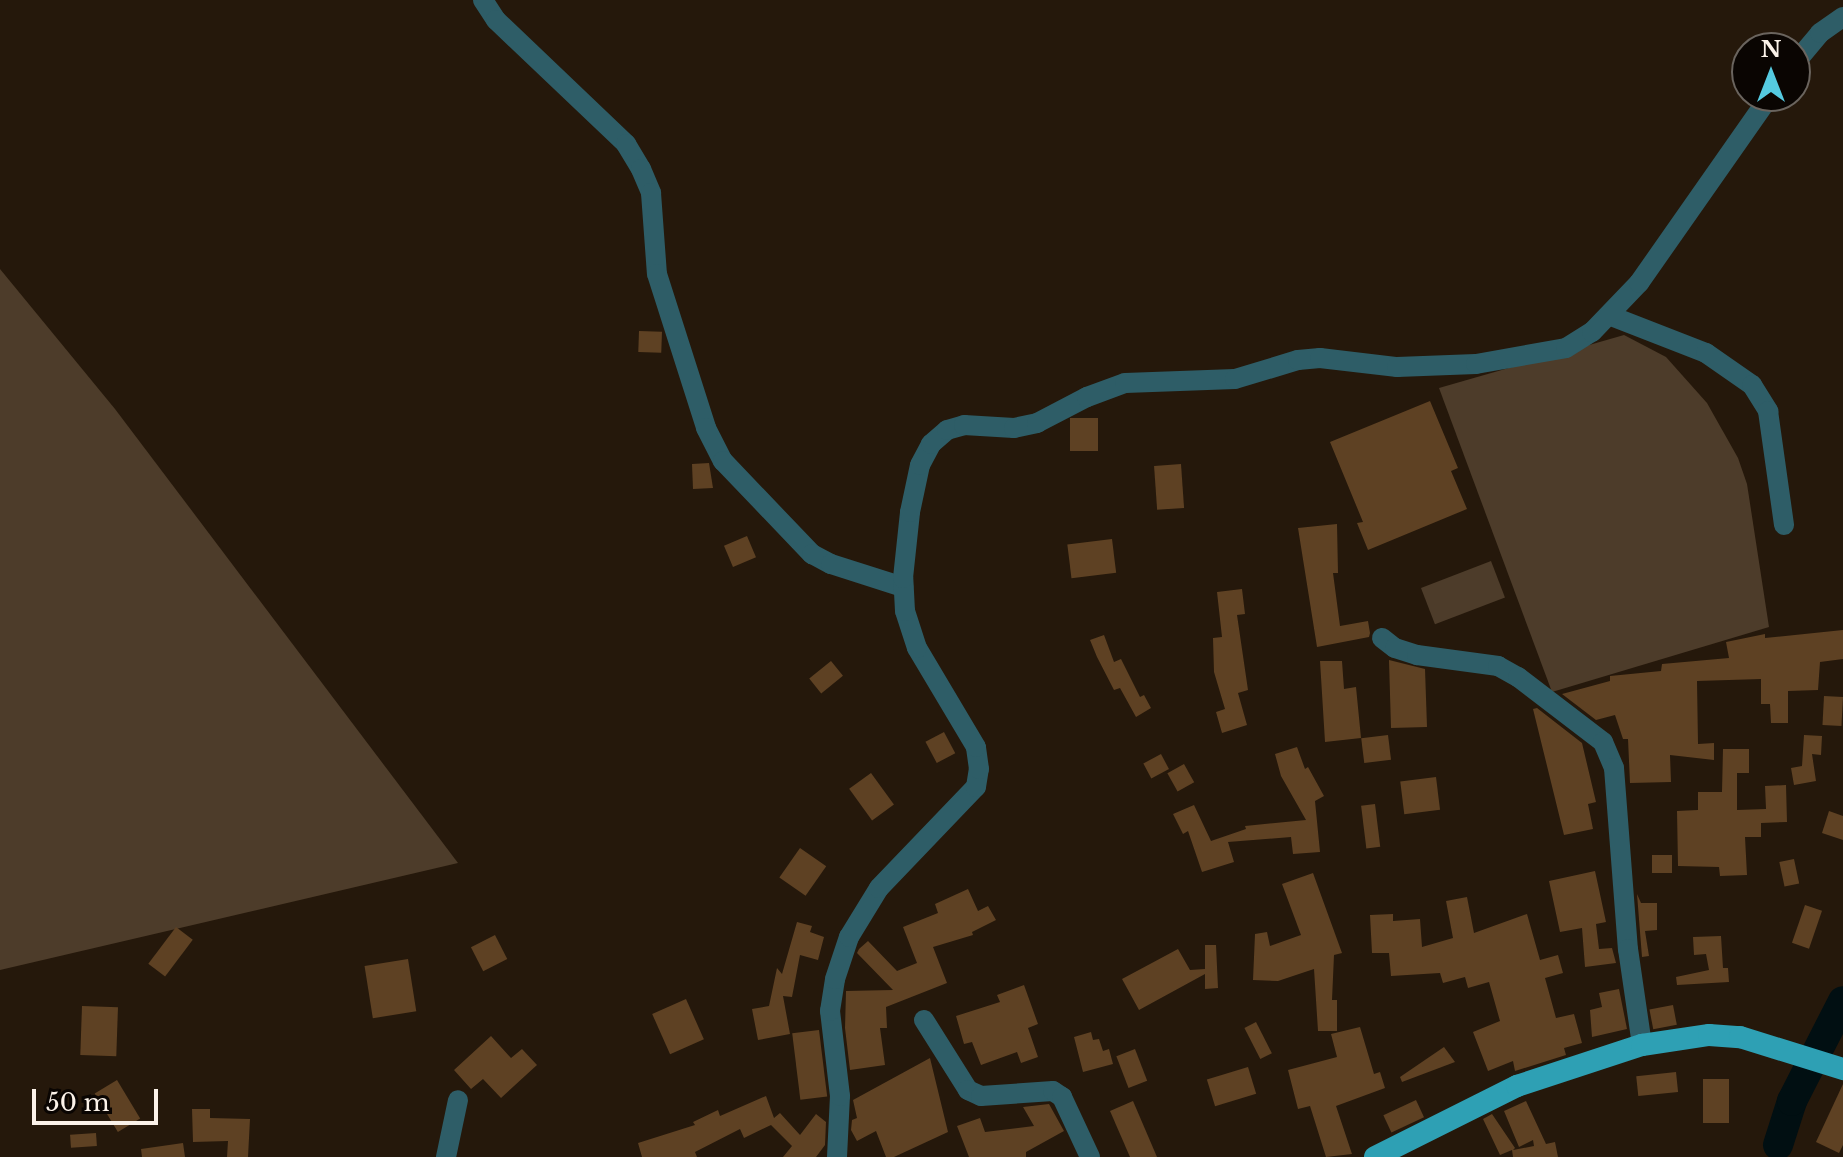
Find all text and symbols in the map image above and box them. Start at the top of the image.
north arrow [1731,32,1811,112]
text: N [1761,36,1781,63]
scale bar [36,1073,162,1123]
text: 50 m [46,1088,109,1117]

